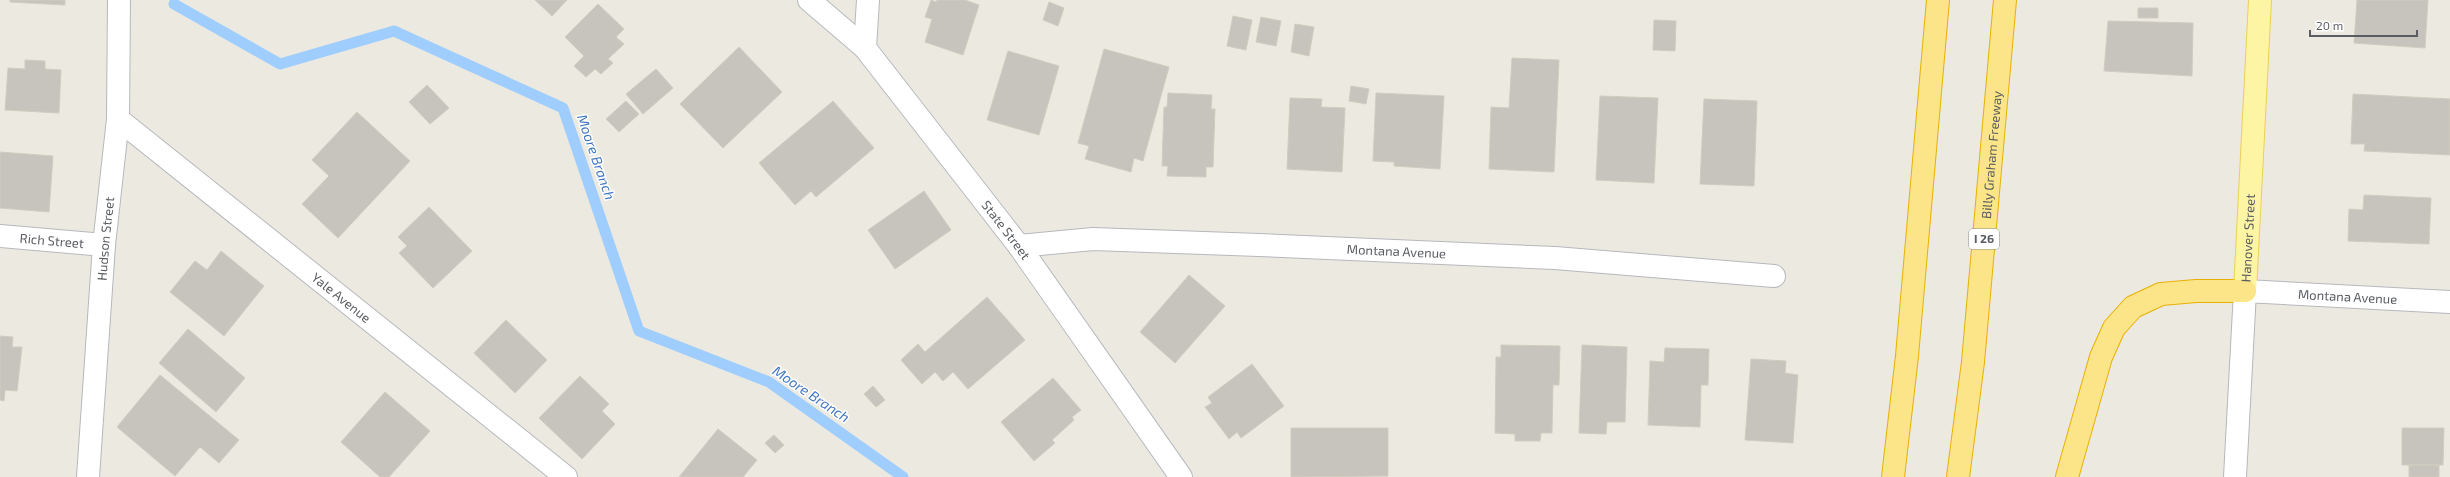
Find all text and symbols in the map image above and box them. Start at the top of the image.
scale bar [2310,12,2417,38]
text: 20 m [2316,18,2343,32]
street label: Billy Graham Freeway [1978,90,2005,219]
water label: Moore Branch [574,112,619,202]
street label: Hanover Street [2237,193,2258,283]
street label: Hudson Street [94,196,117,281]
street label: State Street [978,197,1034,263]
road number: I 26 [1969,229,1999,249]
street label: Rich Street [19,230,85,251]
street label: Montana Avenue [1346,241,1446,261]
street label: Yale Avenue [309,269,374,326]
street label: Montana Avenue [2298,286,2398,307]
water label: Moore Branch [770,362,853,426]

